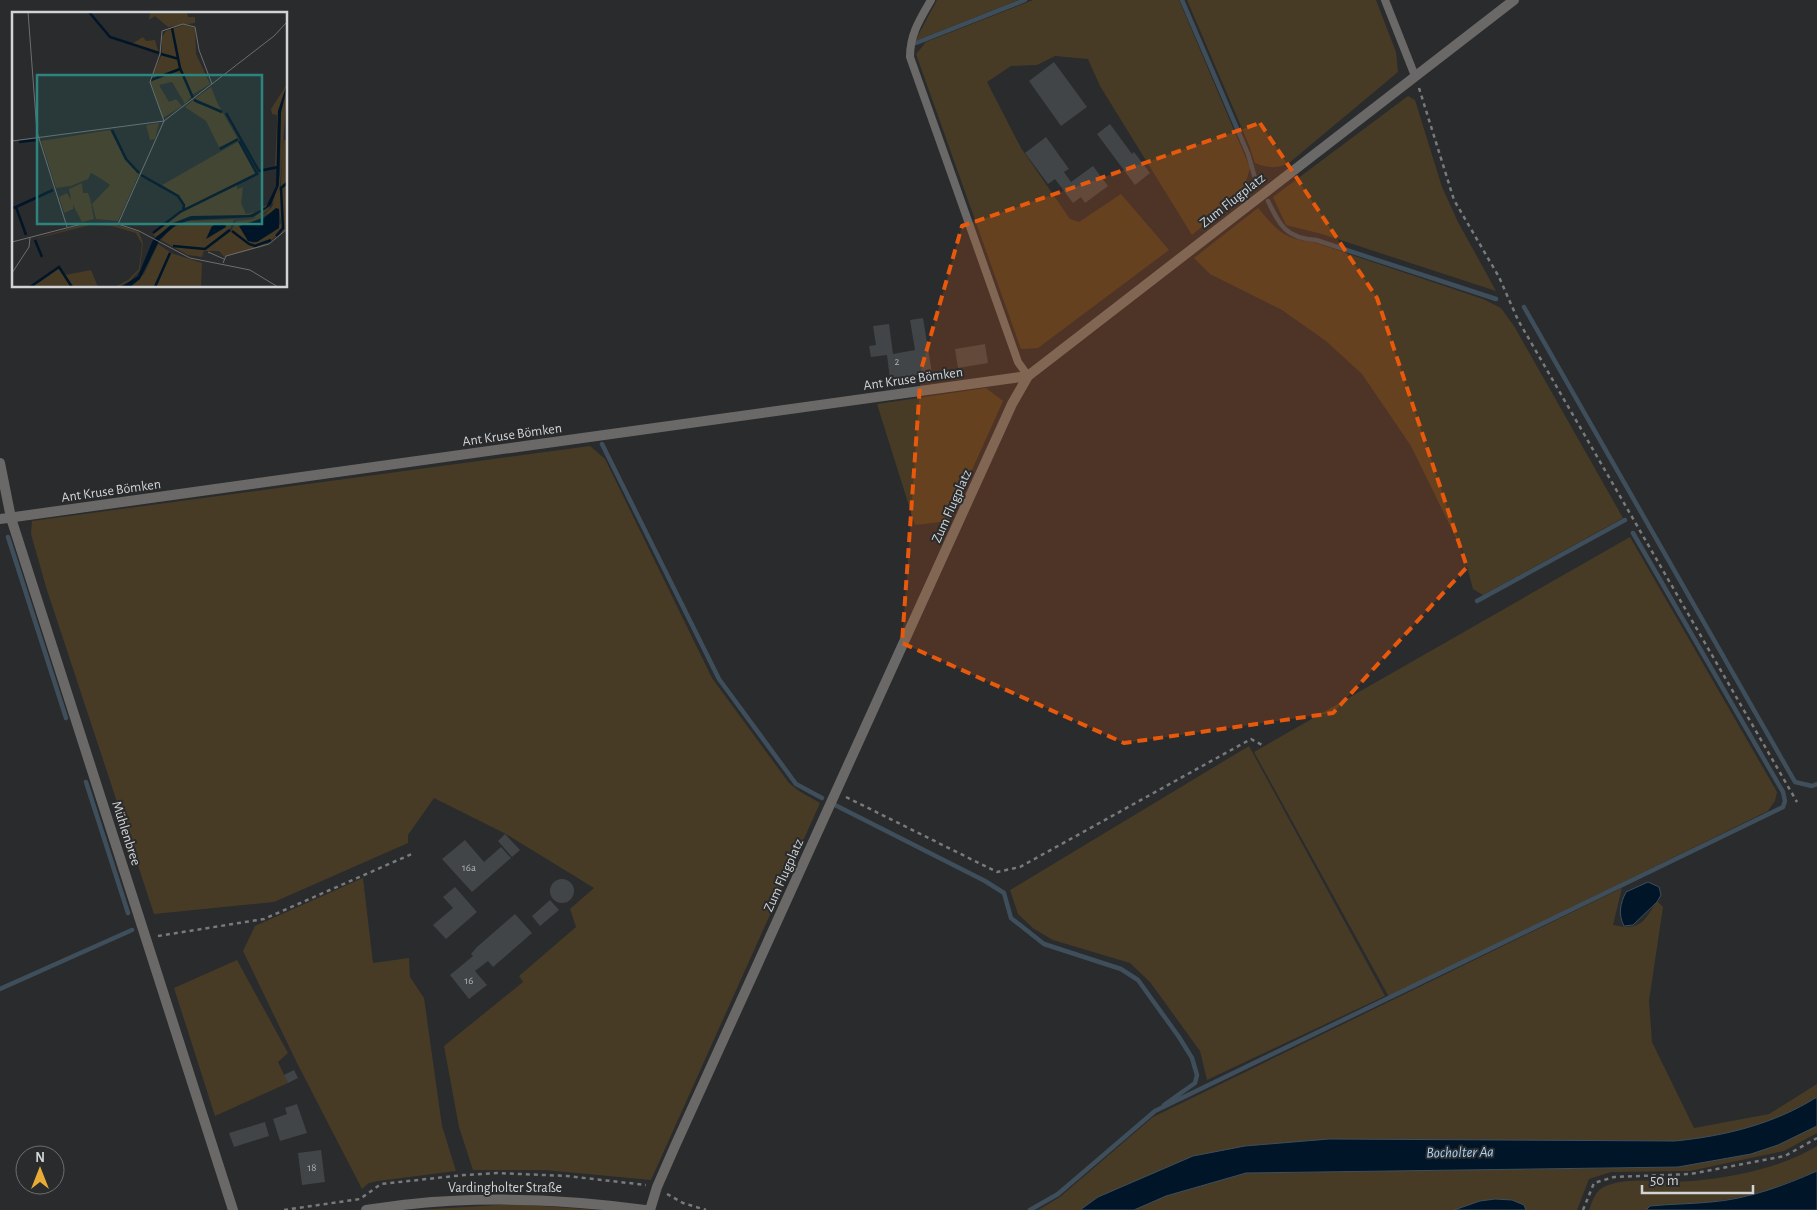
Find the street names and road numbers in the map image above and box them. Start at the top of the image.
street label: Zum Flugplatz [1197,171,1268,230]
street label: Ant Kruse Bömken [863,365,964,393]
street label: Ant Kruse Bömken [462,421,563,449]
street label: Zum Flugplatz [930,468,974,545]
street label: Ant Kruse Bömken [61,477,162,505]
street label: Mühlenbree [109,799,143,867]
street label: Zum Flugplatz [762,837,806,914]
street label: Vardingholter Straße [448,1181,562,1195]

